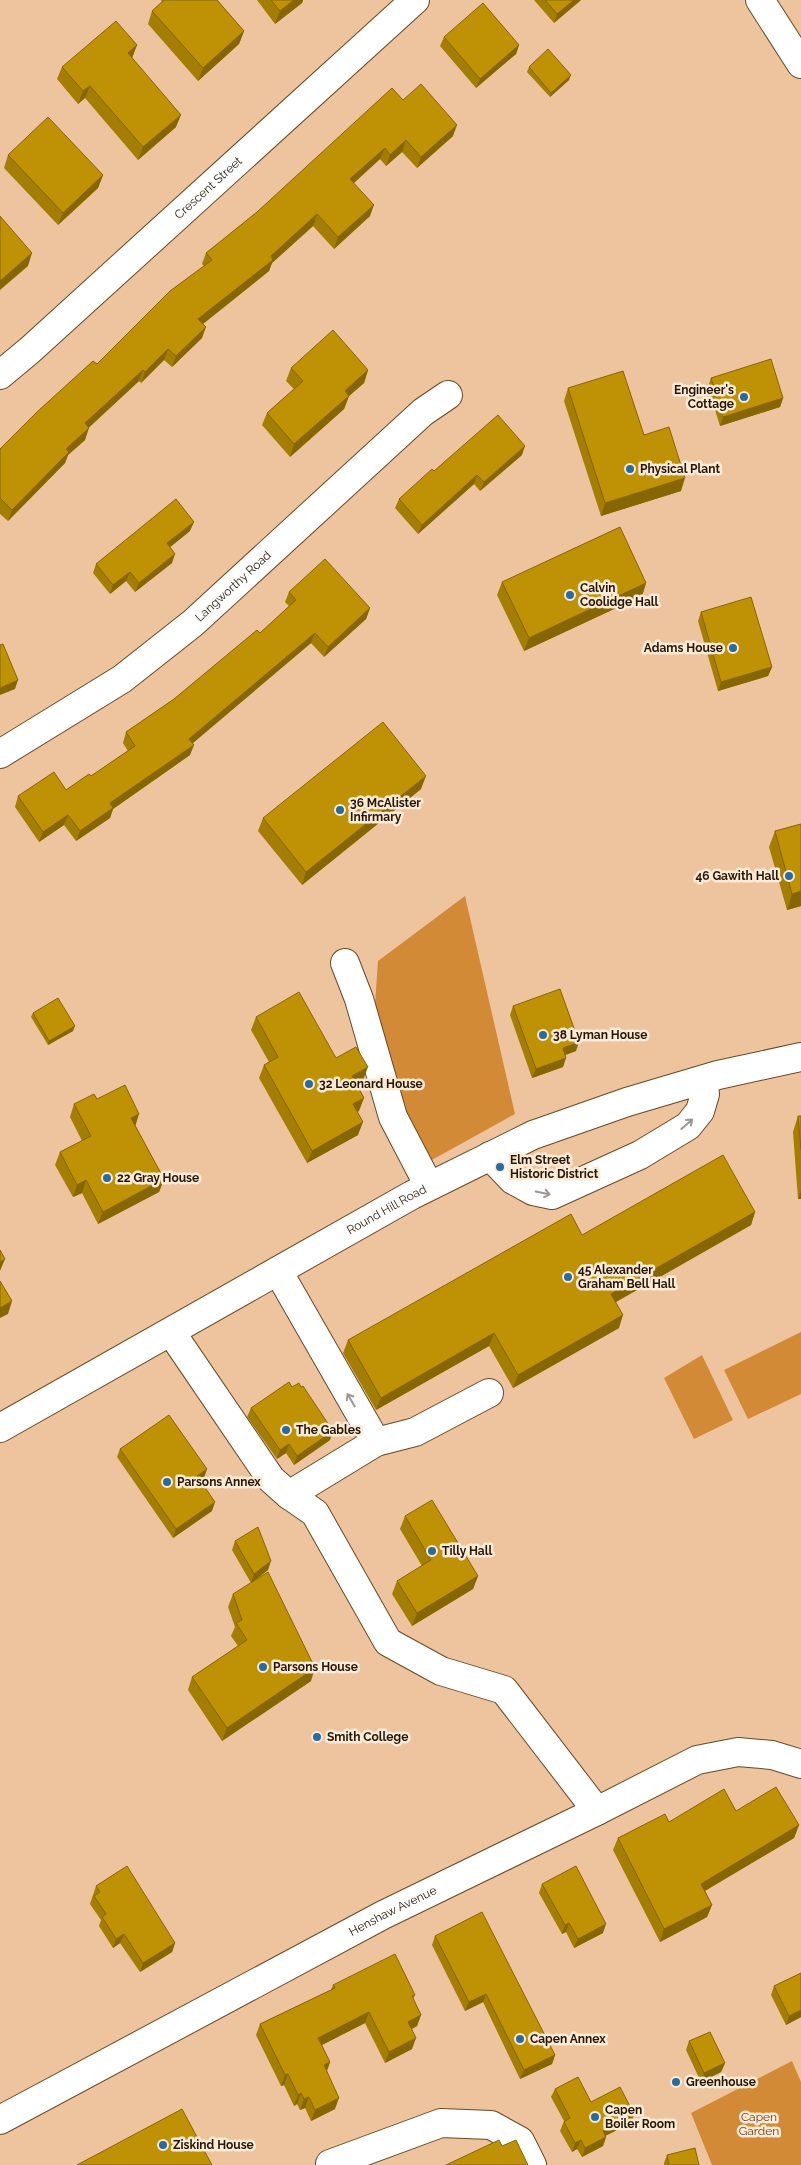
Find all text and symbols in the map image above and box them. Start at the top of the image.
street label: Crescent Street [172,154,245,222]
place label: Engineer's Cottage [674,383,734,411]
marker: Engineer's Cottage [738,391,750,403]
place label: Physical Plant [640,462,720,476]
marker: Physical Plant [624,463,636,475]
street label: Langworthy Road [192,548,274,624]
place label: Calvin Coolidge Hall [580,581,659,609]
marker: Calvin Coolidge Hall [564,589,576,601]
place label: Adams House [644,641,723,655]
marker: Adams House [727,642,739,654]
place label: 36 McAlister Infirmary [350,796,421,824]
marker: 36 McAlister Infirmary [334,804,346,816]
place label: 46 Gawith Hall [695,869,779,883]
marker: 46 Gawith Hall [783,870,795,882]
place label: 38 Lyman House [553,1028,647,1042]
marker: 38 Lyman House [537,1029,549,1041]
place label: 32 Leonard House [319,1077,423,1091]
marker: 32 Leonard House [303,1078,315,1090]
one-way arrow [681,1119,694,1130]
place label: Elm Street Historic District [510,1153,599,1181]
marker: Elm Street Historic District [494,1161,506,1173]
place label: 22 Gray House [117,1171,199,1185]
marker: 22 Gray House [101,1172,113,1184]
street label: Round Hill Road [344,1182,429,1237]
one-way arrow [535,1189,551,1198]
place label: 45 Alexander Graham Bell Hall [578,1263,675,1291]
marker: 45 Alexander Graham Bell Hall [562,1271,574,1283]
one-way arrow [346,1393,356,1407]
place label: The Gables [296,1423,361,1437]
marker: The Gables [280,1424,292,1436]
place label: Parsons Annex [177,1475,261,1489]
marker: Parsons Annex [161,1476,173,1488]
place label: Tilly Hall [442,1544,493,1558]
marker: Tilly Hall [426,1545,438,1557]
place label: Parsons House [273,1660,358,1674]
marker: Parsons House [257,1661,269,1673]
place label: Smith College [327,1730,408,1744]
marker: Smith College [311,1731,323,1743]
street label: Henshaw Avenue [347,1883,439,1939]
place label: Capen Annex [530,2032,606,2046]
marker: Capen Annex [514,2033,526,2045]
place label: Greenhouse [686,2075,756,2089]
marker: Greenhouse [670,2076,682,2088]
place label: Capen Boiler Room [605,2103,675,2131]
park label: Capen Garden [739,2110,779,2138]
marker: Capen Boiler Room [589,2111,601,2123]
place label: Ziskind House [173,2138,254,2152]
marker: Ziskind House [157,2139,169,2151]

